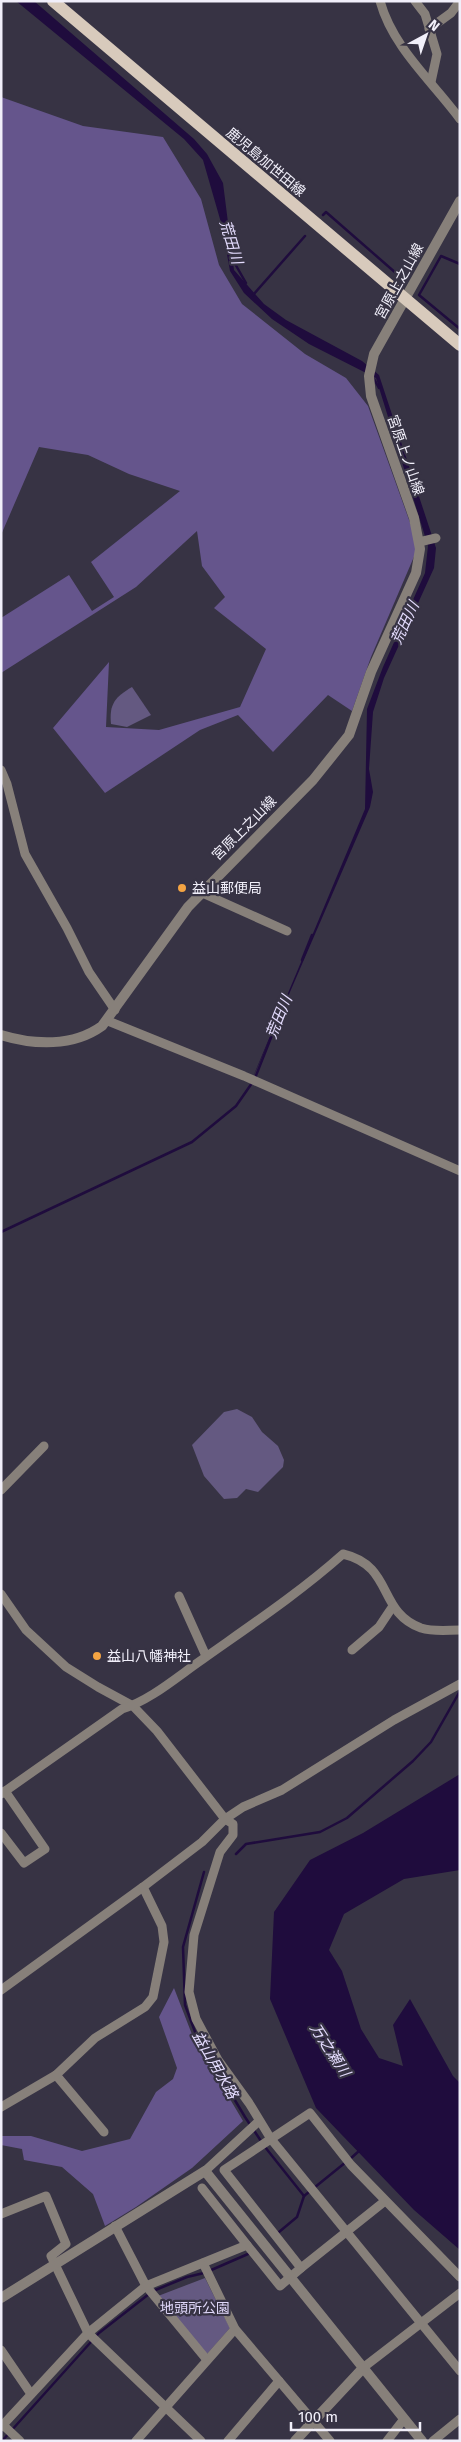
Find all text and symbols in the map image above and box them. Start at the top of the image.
north arrow [401,10,451,60]
text: N [425,16,443,35]
street label: 鹿児島加世田線 [223,124,309,200]
water label: 荒田川 [216,218,247,268]
street label: 宮原上之山線 [372,240,427,322]
street label: 宮原上ノ山線 [384,413,427,498]
water label: 荒田川 [387,597,424,647]
street label: 宮原上之山線 [209,793,280,864]
place label: 益山郵便局 [192,880,262,897]
marker: 益山郵便局 [176,882,188,894]
water label: 荒田川 [262,991,297,1041]
place label: 益山八幡神社 [107,1648,191,1665]
marker: 益山八幡神社 [91,1650,103,1662]
water label: 万之瀬川 [306,2020,355,2082]
water label: 益山用水路 [188,2028,243,2104]
park label: 地頭所公園 [160,2300,230,2317]
scale bar [291,2400,420,2432]
text: 100 m [298,2408,338,2426]

